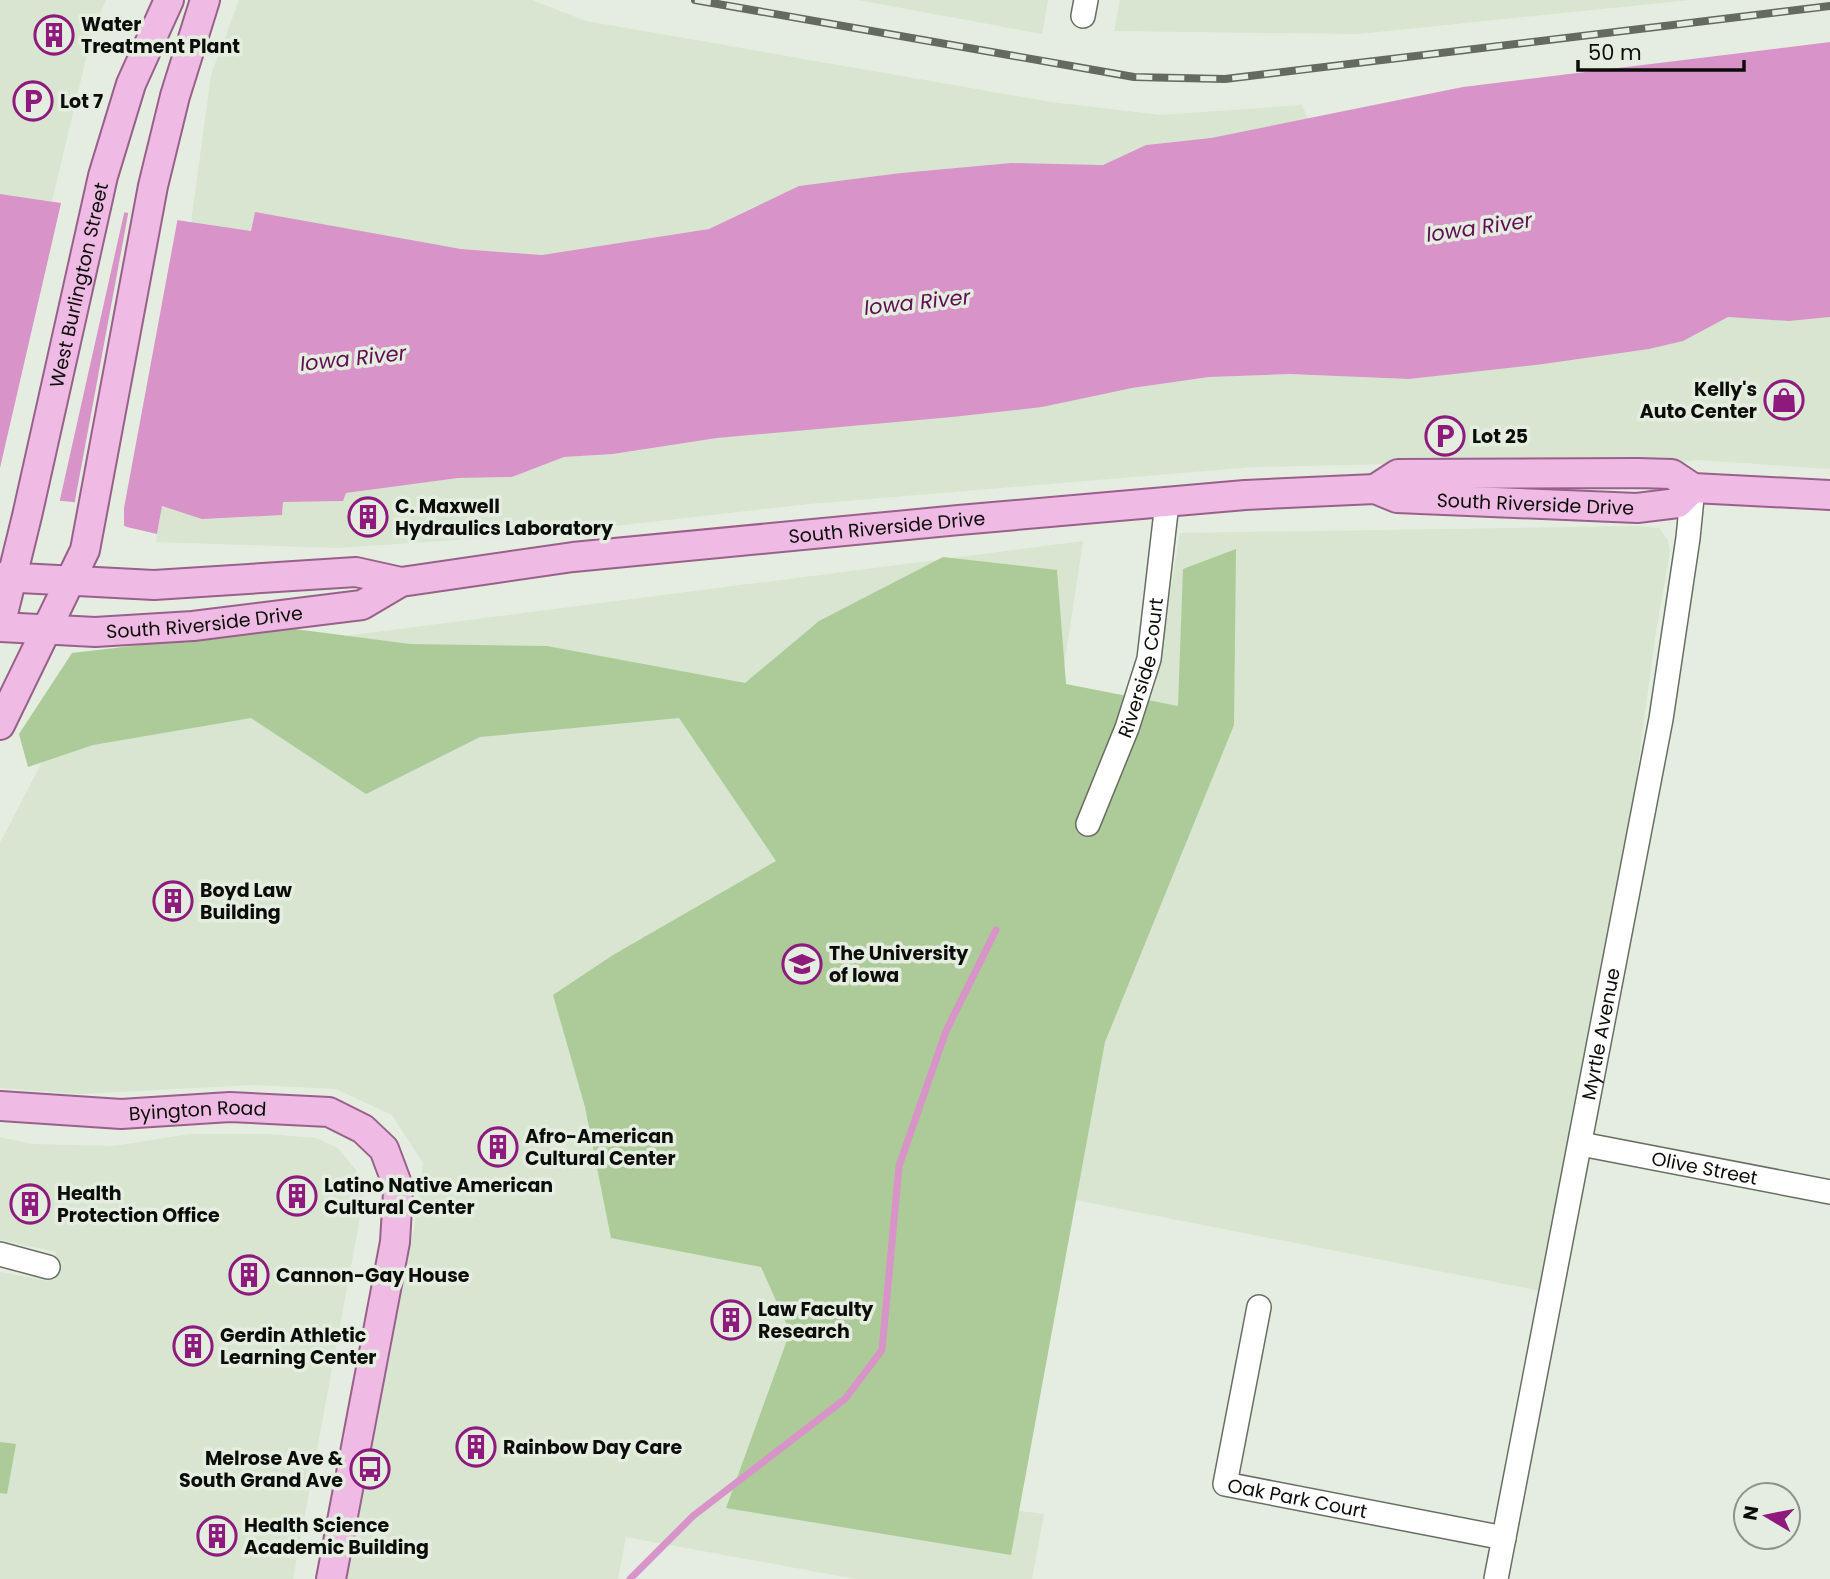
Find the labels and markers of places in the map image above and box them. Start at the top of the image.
place label: Water Treatment Plant [81,11,240,60]
building icon: Water Treatment Plant [33,14,75,56]
parking icon: Lot 7 [12,80,54,122]
place label: Lot 7 [60,88,103,115]
place label: Kelly's Auto Center [1640,376,1757,425]
shop icon: Kelly's Auto Center [1763,379,1805,421]
parking icon: Lot 25 [1424,415,1466,457]
place label: Lot 25 [1472,423,1528,450]
place label: C. Maxwell Hydraulics Laboratory [395,493,614,542]
building icon: C. Maxwell Hydraulics Laboratory [347,496,389,538]
place label: Boyd Law Building [200,877,293,926]
building icon: Boyd Law Building [152,880,194,922]
place label: The University of Iowa [829,940,969,989]
school or university icon: The University of Iowa [781,943,823,985]
place label: Afro-American Cultural Center [525,1123,676,1172]
building icon: Afro-American Cultural Center [477,1126,519,1168]
place label: Latino Native American Cultural Center [324,1172,553,1221]
building icon: Latino Native American Cultural Center [276,1175,318,1217]
place label: Health Protection Office [57,1180,220,1229]
building icon: Health Protection Office [9,1183,51,1225]
building icon: Cannon-Gay House [228,1254,270,1296]
place label: Cannon-Gay House [276,1262,470,1289]
place label: Law Faculty Research [758,1296,874,1345]
building icon: Law Faculty Research [710,1299,752,1341]
place label: Gerdin Athletic Learning Center [220,1322,377,1371]
building icon: Gerdin Athletic Learning Center [172,1325,214,1367]
building icon: Rainbow Day Care [455,1426,497,1468]
place label: Rainbow Day Care [503,1434,682,1461]
place label: Melrose Ave & South Grand Ave [179,1445,344,1494]
bus stop icon: Melrose Ave & South Grand Ave [349,1448,391,1490]
place label: Health Science Academic Building [244,1512,429,1561]
building icon: Health Science Academic Building [196,1515,238,1557]

